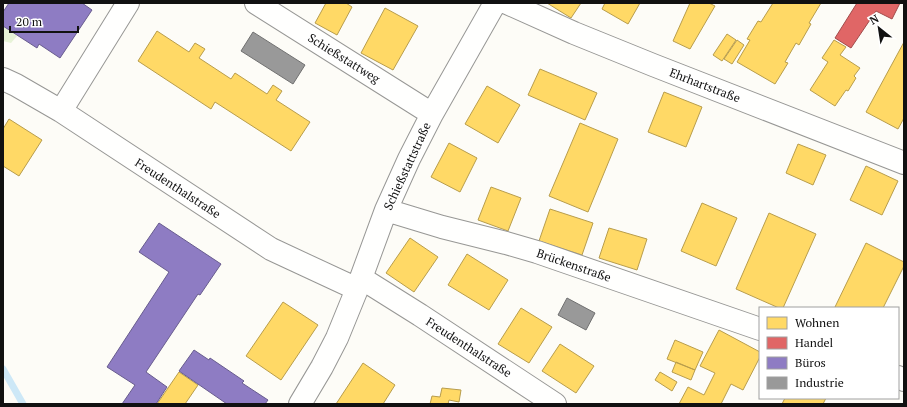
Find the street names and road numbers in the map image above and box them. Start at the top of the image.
street label: Schießstattweg [305,30,383,86]
street label: Ehrhartstraße [667,65,743,105]
street label: Schießstattstraße [380,120,434,212]
street label: Freudenthalstraße [132,155,224,221]
street label: Brückenstraße [535,245,613,285]
street label: Freudenthalstraße [423,314,515,380]

